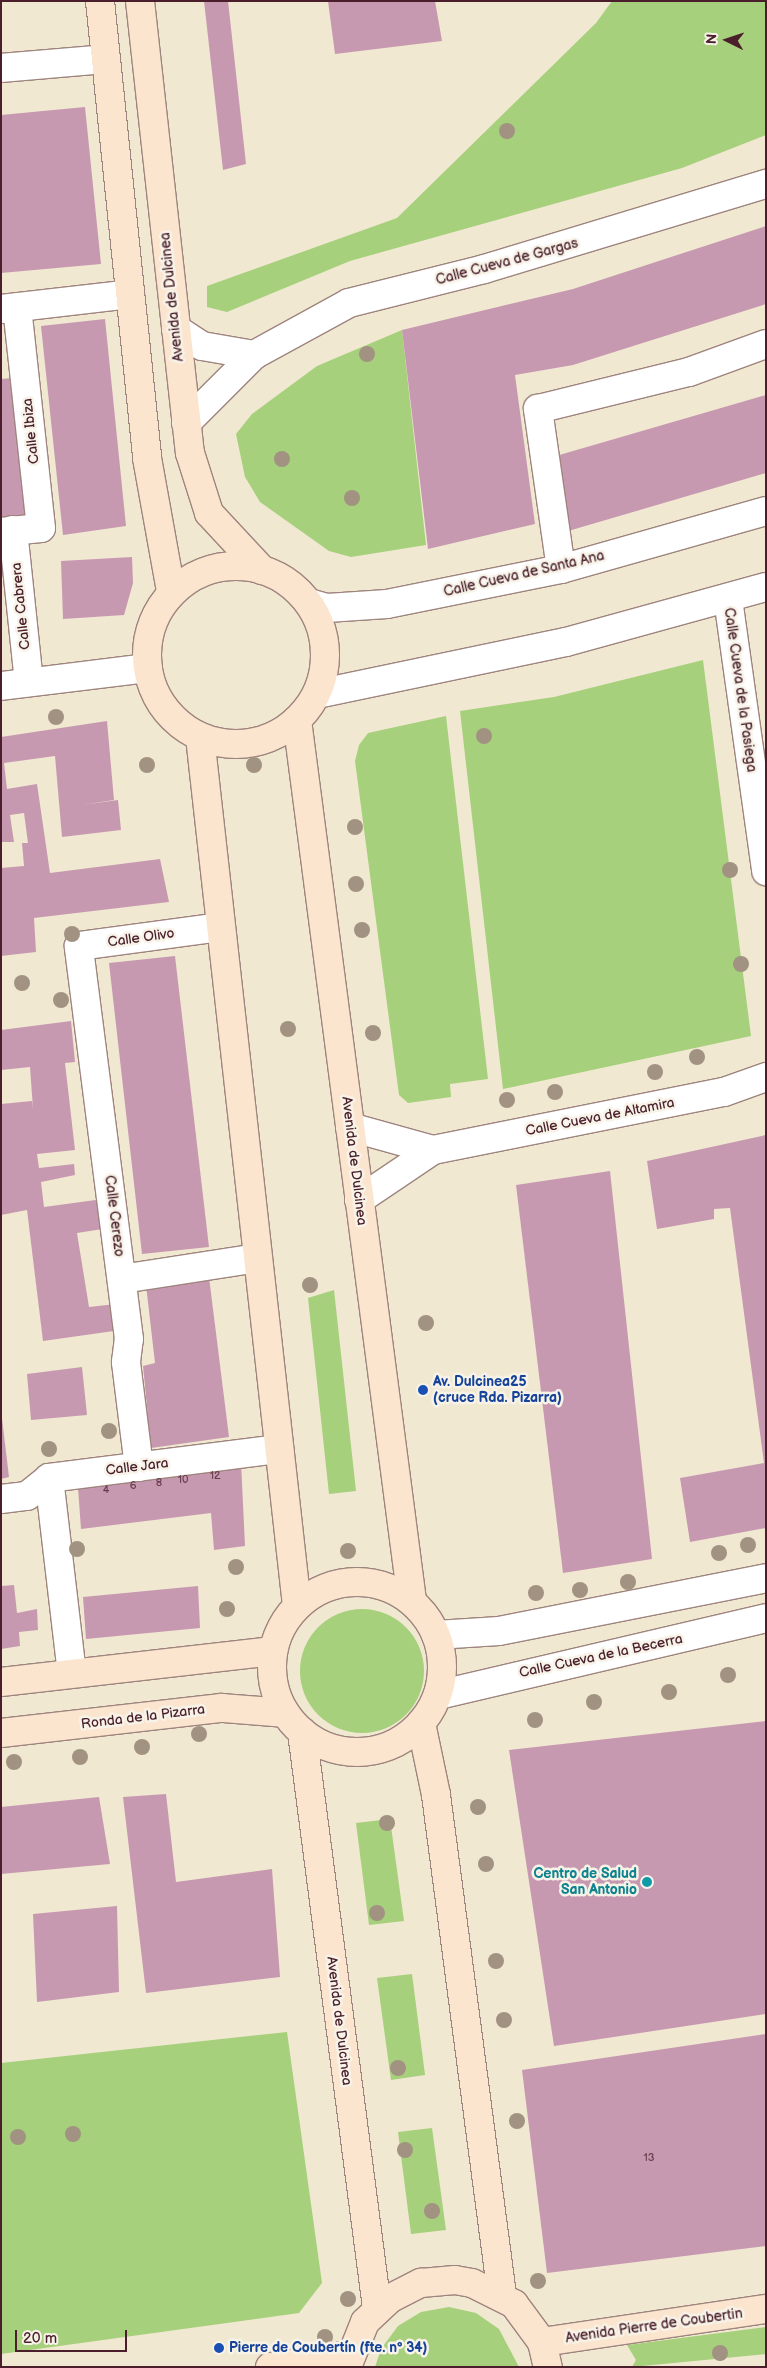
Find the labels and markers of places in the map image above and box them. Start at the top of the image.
place label: Av. Dulcinea25 (cruce Rda. Pizarra) [433,1374,562,1406]
marker: Av. Dulcinea25 (cruce Rda. Pizarra) [417,1384,429,1396]
place label: Centro de Salud San Antonio [533,1866,637,1898]
marker: Centro de Salud San Antonio [641,1876,653,1888]
place label: Pierre de Coubertín (fte. nº 34) [229,2340,427,2356]
marker: Pierre de Coubertín (fte. nº 34) [213,2342,225,2354]

